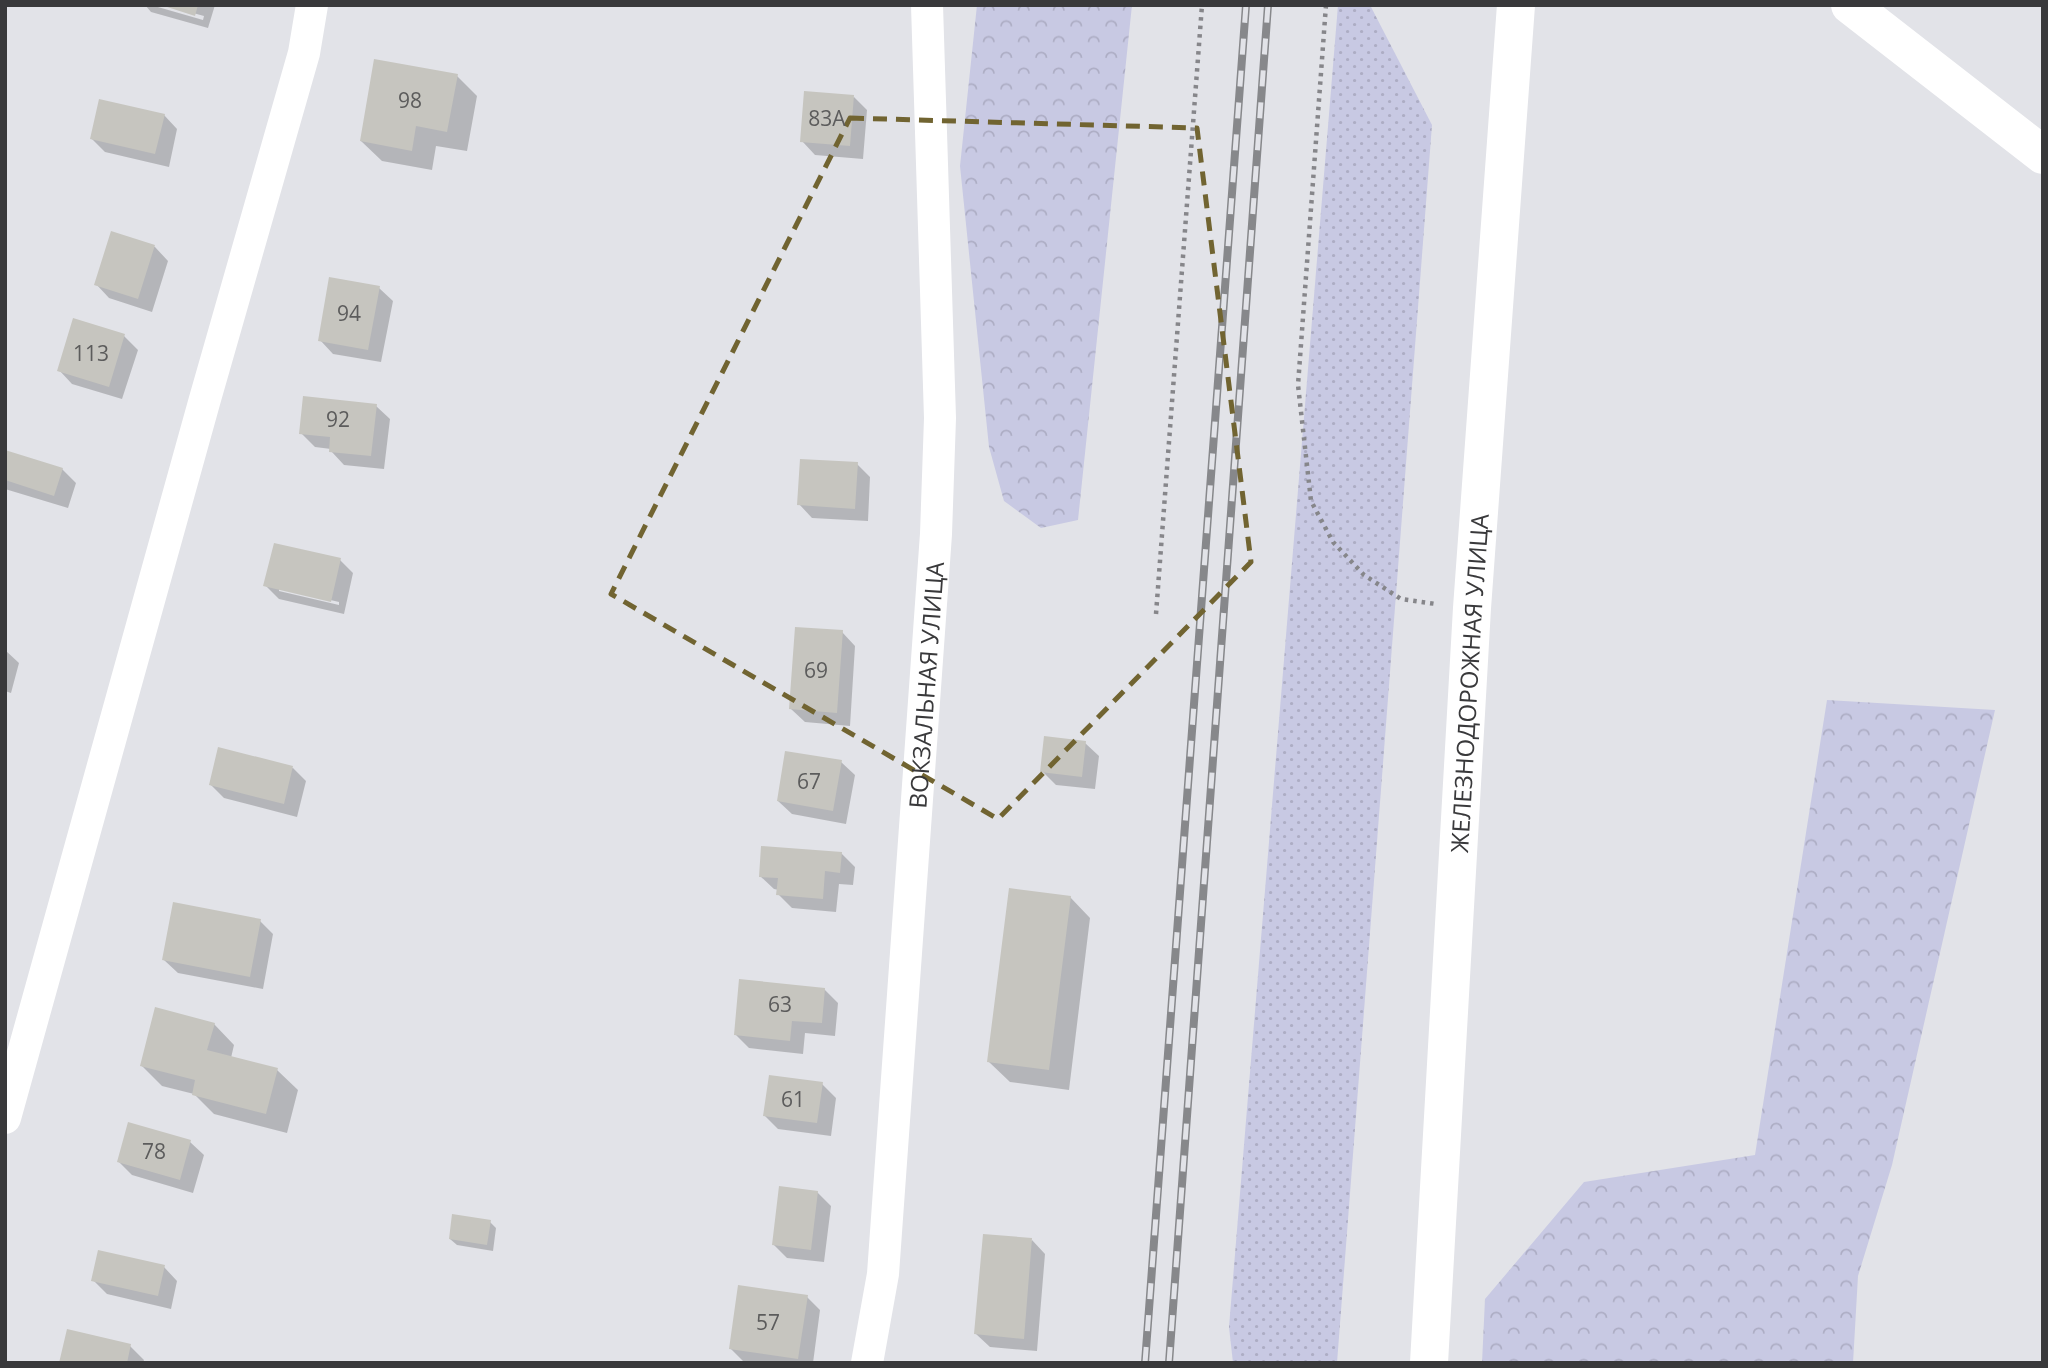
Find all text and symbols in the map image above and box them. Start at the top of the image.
house number: 98 [398,86,422,114]
house number: 83А [808,104,846,132]
house number: 94 [337,299,361,327]
house number: 113 [73,339,109,367]
house number: 92 [326,405,350,433]
street label: ЖЕЛЕЗНОДОРОЖНАЯ УЛИЦА [1442,512,1495,854]
street label: ВОКЗАЛЬНАЯ УЛИЦА [900,560,951,809]
house number: 69 [804,656,828,684]
house number: 67 [797,767,821,795]
house number: 63 [768,990,792,1018]
house number: 61 [781,1085,805,1113]
house number: 78 [142,1137,166,1165]
house number: 57 [756,1308,780,1336]

